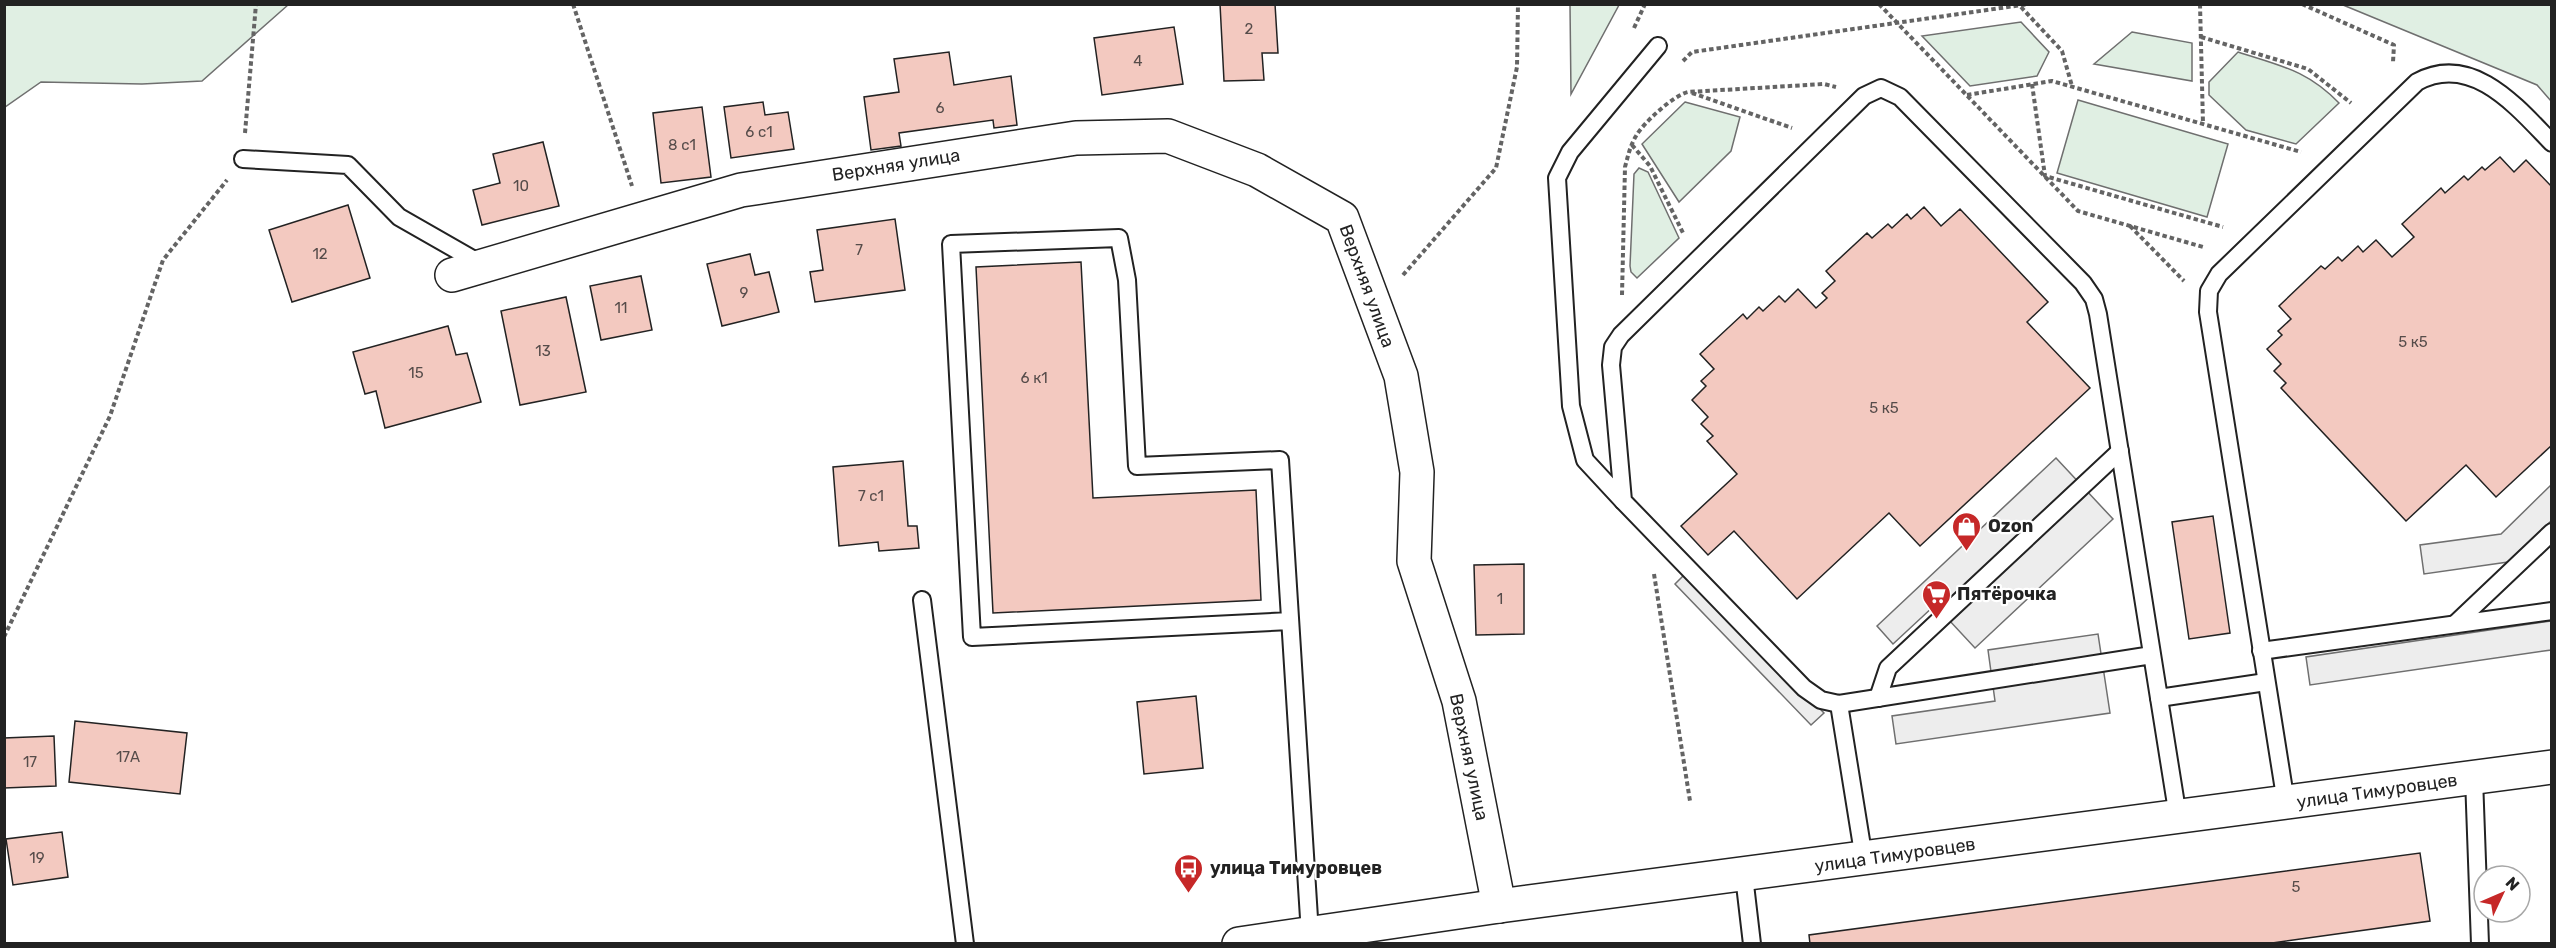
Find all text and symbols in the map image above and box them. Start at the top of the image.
house number: 2 [1245,20,1254,38]
house number: 4 [1133,52,1143,70]
house number: 6 [935,99,945,117]
house number: 6 с1 [745,123,773,141]
house number: 8 с1 [668,136,696,154]
street label: Верхняя улица [830,144,962,186]
house number: 10 [513,177,529,195]
street label: Верхняя улица [1335,221,1399,351]
house number: 7 [855,241,863,259]
house number: 12 [312,245,328,263]
house number: 9 [740,284,749,302]
house number: 11 [615,299,627,317]
house number: 5 к5 [2398,333,2428,351]
house number: 13 [535,342,551,360]
house number: 15 [408,364,424,382]
house number: 6 к1 [1020,369,1048,387]
house number: 5 к5 [1869,399,1899,417]
house number: 7 с1 [858,487,884,505]
shop icon: Ozon [1951,510,1983,552]
place label: Ozon [1988,515,2033,537]
supermarket icon: Пятёрочка [1920,578,1952,620]
place label: Пятёрочка [1957,583,2057,605]
house number: 1 [1497,590,1503,608]
street label: Верхняя улица [1445,691,1493,823]
house number: 17А [116,748,140,766]
house number: 17 [23,753,37,771]
street label: улица Тимуровцев [2295,769,2459,813]
street label: улица Тимуровцев [1813,833,1977,877]
house number: 19 [29,849,45,867]
bus stop icon: улица Тимуровцев [1173,852,1205,894]
place label: улица Тимуровцев [1210,857,1382,879]
north arrow [2472,864,2532,924]
text: N [2502,873,2523,895]
house number: 5 [2292,878,2301,896]

